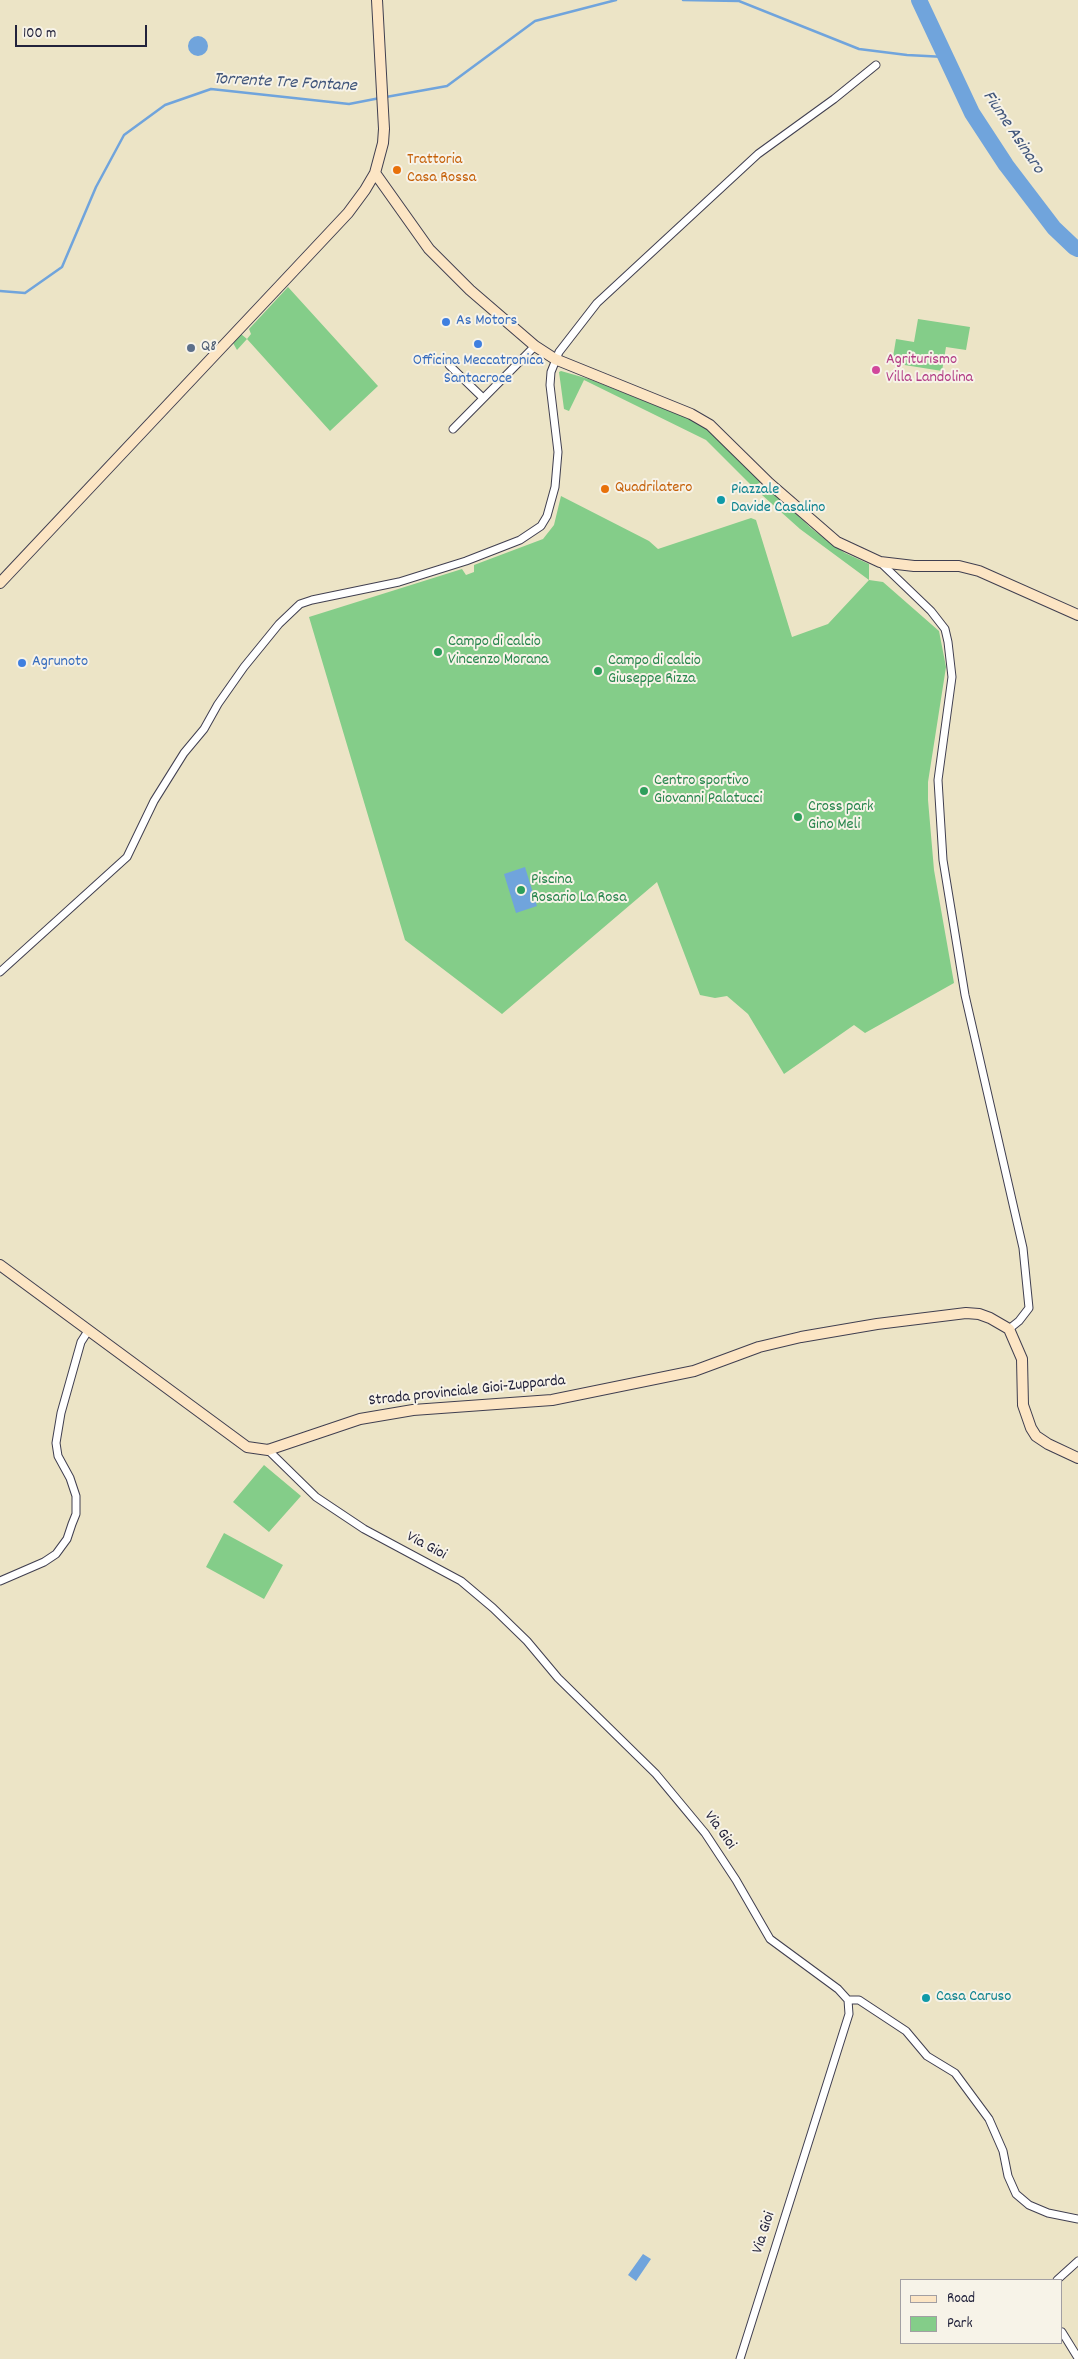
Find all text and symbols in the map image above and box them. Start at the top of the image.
scale bar [18,15,150,47]
text: 100 m [23,23,56,45]
water label: Torrente Tre Fontane [213,69,357,99]
water label: Fiume Asinaro [976,87,1048,179]
place label: Trattoria Casa Rossa [407,151,476,189]
marker: Trattoria Casa Rossa [391,164,403,176]
place label: As Motors [456,312,517,332]
marker: As Motors [440,316,452,328]
place label: Q8 [201,338,217,358]
marker: Officina Meccatronica Santacroce [472,338,484,350]
marker: Q8 [185,342,197,354]
place label: Agriturismo Villa Landolina [886,351,973,389]
place label: Officina Meccatronica Santacroce [413,352,543,390]
marker: Agriturismo Villa Landolina [870,364,882,376]
place label: Quadrilatero [615,479,692,499]
place label: Piazzale Davide Casalino [731,481,825,519]
marker: Quadrilatero [599,483,611,495]
marker: Piazzale Davide Casalino [715,494,727,506]
place label: Campo di calcio Vincenzo Morana [448,633,549,671]
marker: Campo di calcio Vincenzo Morana [432,646,444,658]
place label: Campo di calcio Giuseppe Rizza [608,652,701,690]
place label: Agrunoto [32,653,88,673]
marker: Agrunoto [16,657,28,669]
marker: Campo di calcio Giuseppe Rizza [592,665,604,677]
place label: Centro sportivo Giovanni Palatucci [654,772,762,810]
marker: Centro sportivo Giovanni Palatucci [638,785,650,797]
place label: Cross park Gino Meli [808,798,873,836]
marker: Cross park Gino Meli [792,811,804,823]
place label: Piscina Rosario La Rosa [531,871,627,909]
marker: Piscina Rosario La Rosa [515,884,527,896]
street label: Strada provinciale Gioi-Zupparda [368,1372,566,1412]
street label: Via Gioi [403,1528,449,1566]
street label: Via Gioi [699,1808,739,1854]
place label: Casa Caruso [936,1988,1011,2008]
marker: Casa Caruso [920,1992,932,2004]
street label: Via Gioi [749,2210,781,2256]
legend [900,2279,1063,2344]
text: Road [947,2288,975,2310]
text: Park [947,2313,973,2335]

